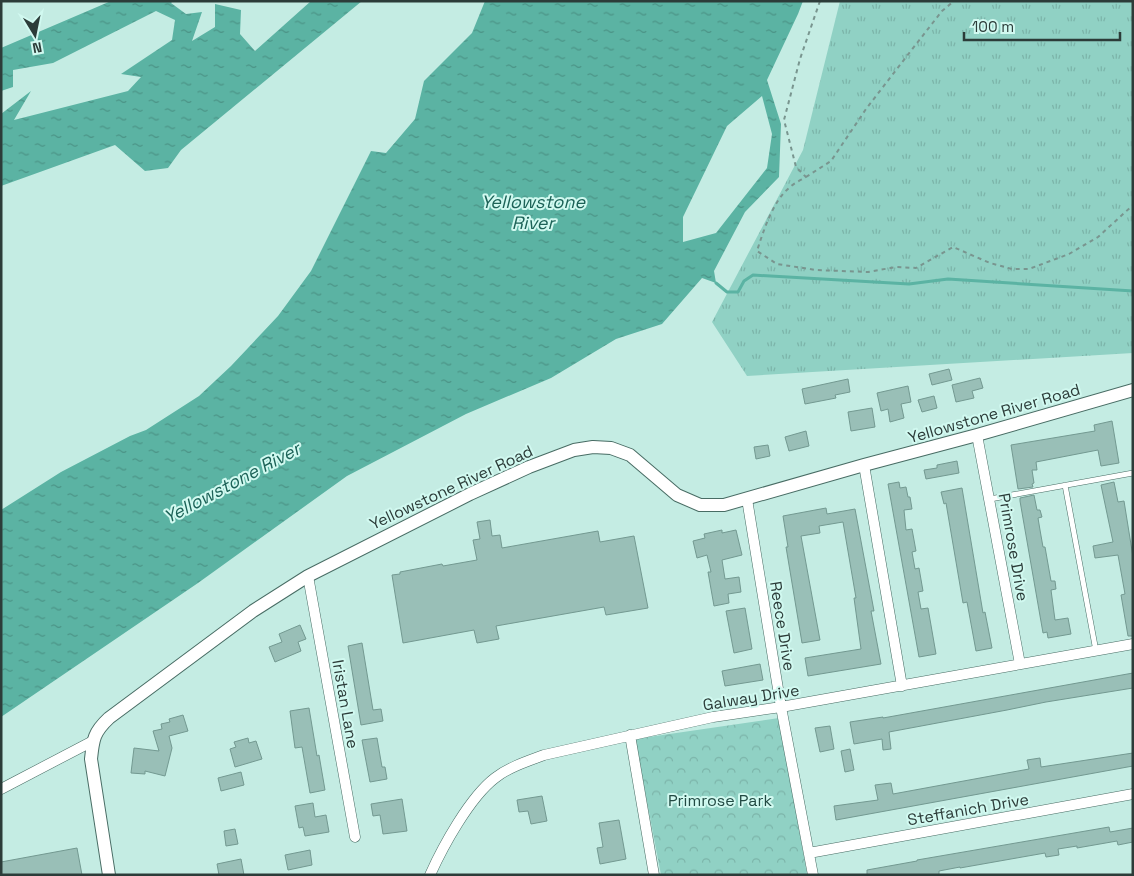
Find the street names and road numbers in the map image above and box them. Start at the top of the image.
street label: Yellowstone River Road [906,379,1083,448]
street label: Yellowstone River Road [366,440,536,535]
street label: Primrose Drive [994,491,1033,603]
street label: Reece Drive [765,580,800,672]
street label: Iristan Lane [327,658,364,750]
street label: Galway Drive [701,679,801,715]
street label: Steffanich Drive [906,788,1030,830]

